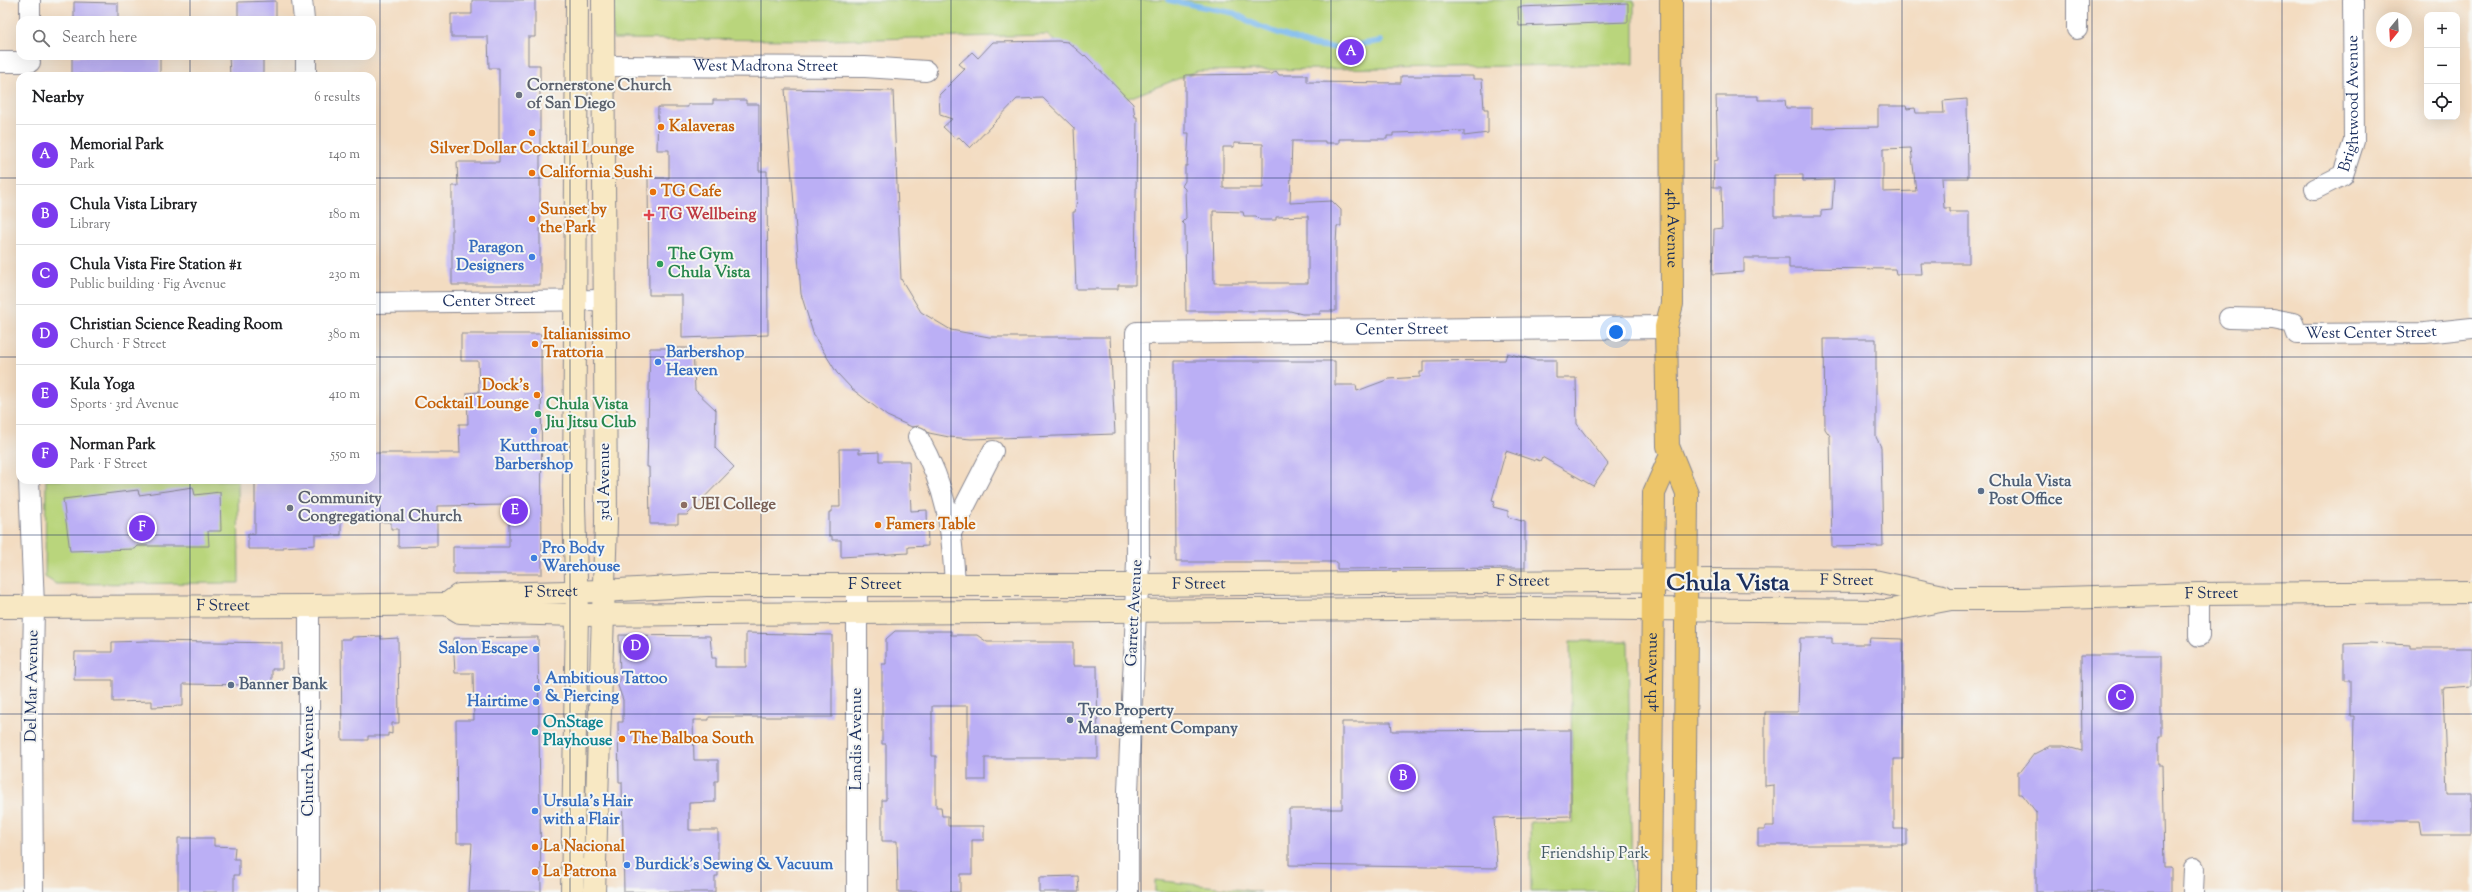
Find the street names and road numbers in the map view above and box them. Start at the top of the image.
street label: Brightwood Avenue [2333,35,2366,175]
street label: West Madrona Street [692,55,839,78]
street label: 4th Avenue [1660,188,1683,268]
street label: Center Street [442,289,536,314]
street label: Center Street [1355,318,1449,342]
street label: West Center Street [2305,320,2438,345]
street label: 3rd Avenue [594,443,617,521]
street label: Garrett Avenue [1121,559,1149,667]
street label: F Street [1820,569,1874,593]
street label: F Street [1496,570,1550,593]
street label: F Street [1172,573,1226,596]
street label: F Street [848,574,902,597]
street label: F Street [524,580,579,605]
street label: F Street [2184,582,2239,606]
street label: F Street [196,595,250,618]
street label: Del Mar Avenue [21,629,45,743]
street label: 4th Avenue [1640,632,1664,712]
street label: Landis Avenue [846,687,869,791]
street label: Church Avenue [298,706,321,816]

